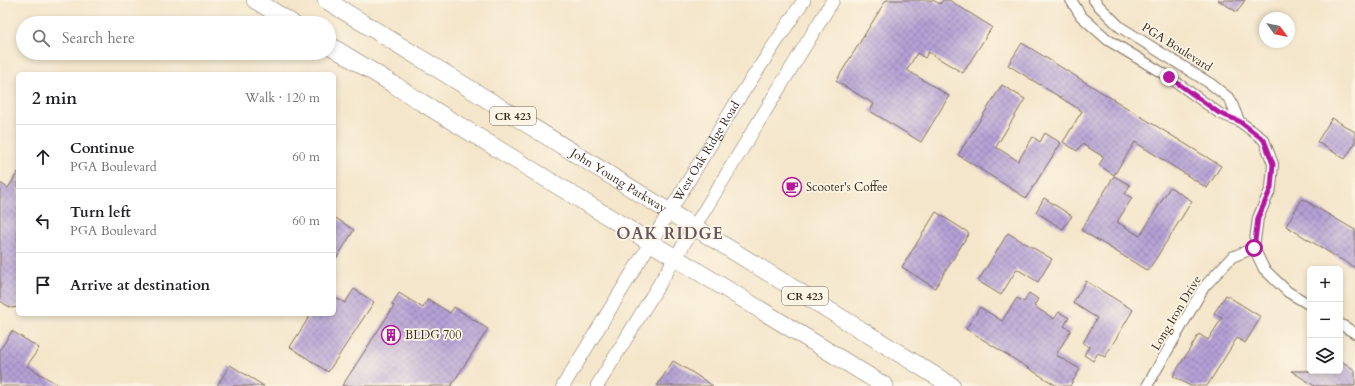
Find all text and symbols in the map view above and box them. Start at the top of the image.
north arrow [1259,12,1295,48]
search box [16,16,336,60]
street label: PGA Boulevard [1139,19,1216,75]
icon: search [30,27,52,49]
text: Search here [62,28,135,48]
route end [1160,68,1178,86]
text: 2 min [32,87,77,110]
text: Walk · 120 m [245,89,320,107]
street label: West Oak Ridge Road [669,98,744,205]
road number: CR 423 [490,107,536,125]
text: Continue [70,138,135,158]
street label: John Young Parkway [566,144,671,217]
icon: ahead [32,146,54,168]
text: 60 m [292,148,320,166]
text: PGA Boulevard [70,158,157,176]
cafe icon: Scooter's Coffee [781,176,803,198]
place label: Scooter's Coffee [806,179,888,195]
text: Turn left [70,202,131,222]
icon: left [32,210,54,232]
text: 60 m [292,212,320,230]
text: PGA Boulevard [70,222,157,240]
district label: OAK RIDGE [616,223,724,245]
route start [1245,239,1263,257]
map controls [1307,266,1343,374]
button: + [1307,266,1343,302]
street label: Long Iron Drive [1147,273,1205,353]
icon: arrive [32,274,54,296]
text: Arrive at destination [70,275,210,295]
road number: CR 423 [782,287,828,305]
button: − [1307,302,1343,338]
building icon: BLDG 700 [380,324,402,346]
place label: BLDG 700 [405,327,461,343]
button: layers [1307,338,1343,374]

